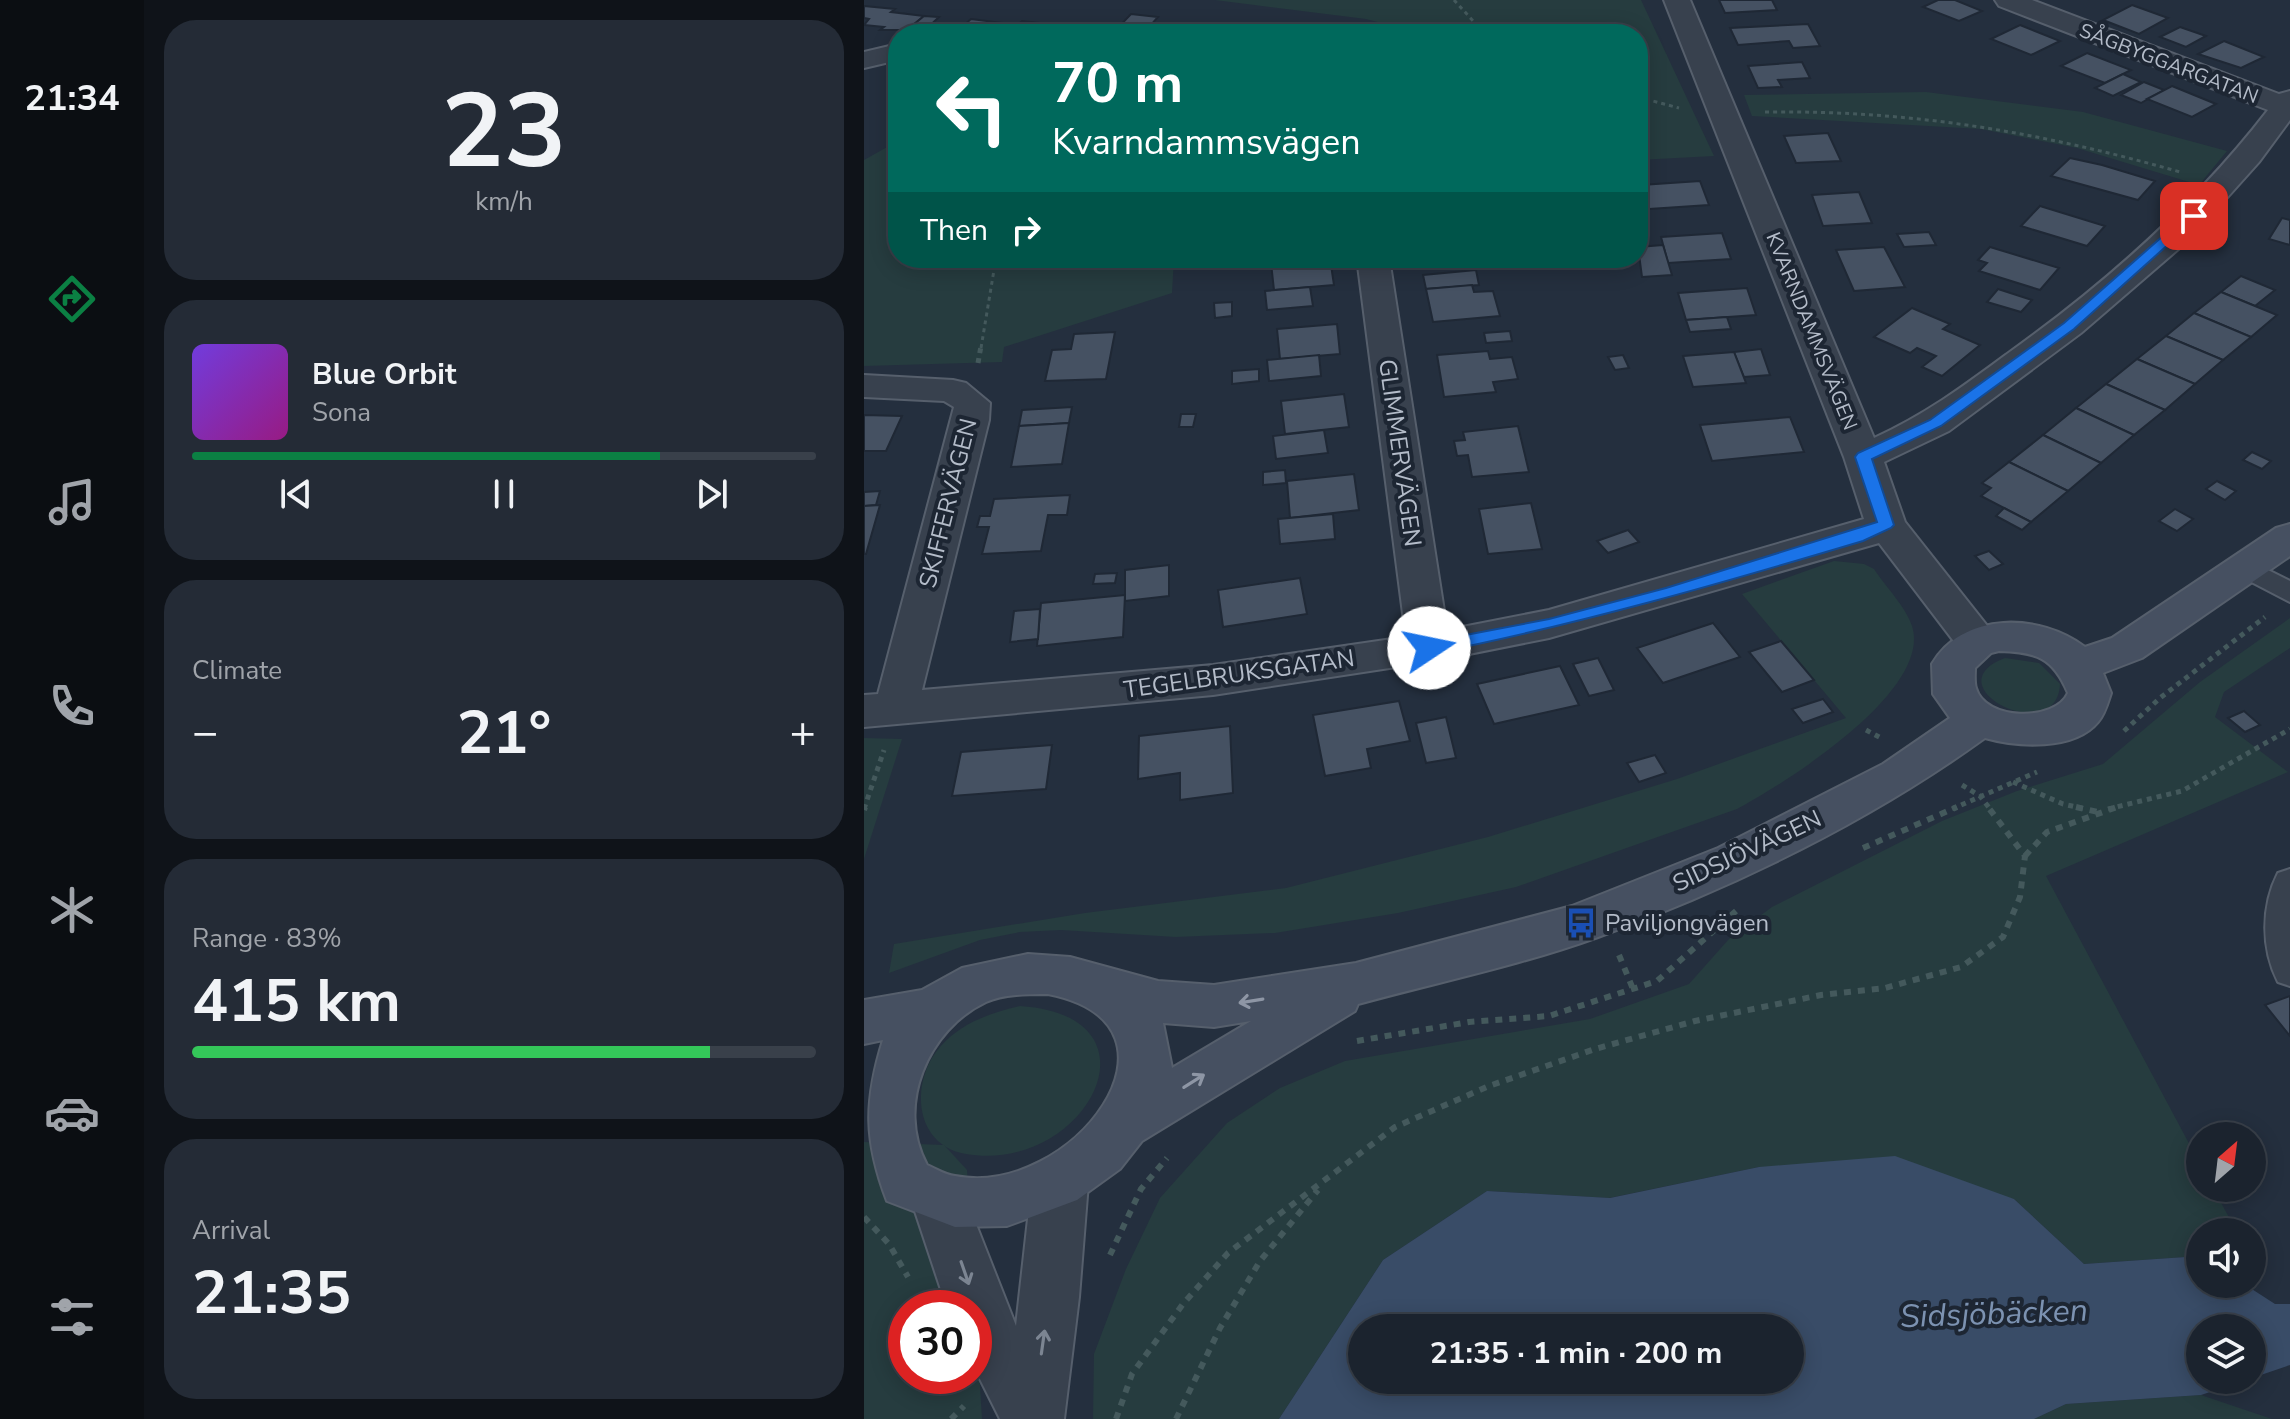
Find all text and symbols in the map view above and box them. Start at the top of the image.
street label: SÅGBYGGARGATAN [2075,17,2262,110]
text: 70 m [1052,45,1183,122]
icon: left [920,56,1024,160]
text: 23 [442,61,566,203]
text: 21:34 [24,74,120,123]
text: Kvarndammsvägen [1052,118,1361,167]
pin [2160,182,2228,250]
text: km/h [475,184,533,219]
icon: arrive [2172,194,2216,238]
icon: right [1004,208,1048,252]
text: Then [920,210,988,251]
street label: KVARNDAMMSVÄGEN [1759,228,1864,434]
icon: directions [44,271,100,327]
text: Blue Orbit [312,354,456,395]
street label: GLIMMERVÄGEN [1371,357,1429,549]
text: Sona [312,395,371,430]
street label: SKIFFERVÄGEN [911,415,985,591]
icon: previous [274,472,318,516]
icon: pause [482,472,526,516]
icon: next [690,472,734,516]
icon: music [44,474,100,530]
position arrow [1387,606,1471,690]
street label: TEGELBRUKSGATAN [1122,642,1356,706]
text: Climate [192,653,282,688]
icon: phone [44,678,100,734]
text: 21° [457,692,551,774]
text: − [192,703,218,763]
text: + [790,703,816,763]
street label: SIDSJÖVÄGEN [1667,803,1827,899]
icon: climate [44,882,100,938]
bus stop icon: Paviljongvägen [1564,906,1598,940]
place label: Paviljongvägen [1605,907,1769,939]
text: Range · 83% [192,921,342,956]
text: 415 km [192,960,401,1042]
one-way arrow [1239,994,1265,1009]
one-way arrow [1182,1073,1205,1089]
icon: car [44,1085,100,1141]
north arrow [2186,1122,2266,1202]
map controls [2186,1122,2266,1394]
text: Arrival [192,1213,270,1248]
button: sound [2186,1218,2266,1298]
text: 21:35 [192,1252,351,1334]
one-way arrow [958,1260,973,1285]
icon: filters [44,1289,100,1345]
water label: Sidsjöbäcken [1899,1289,2089,1338]
speed limit sign: 30 [888,1290,992,1394]
button: layers [2186,1314,2266,1394]
one-way arrow [1036,1329,1051,1356]
text: 21:35 · 1 min · 200 m [1430,1333,1722,1374]

